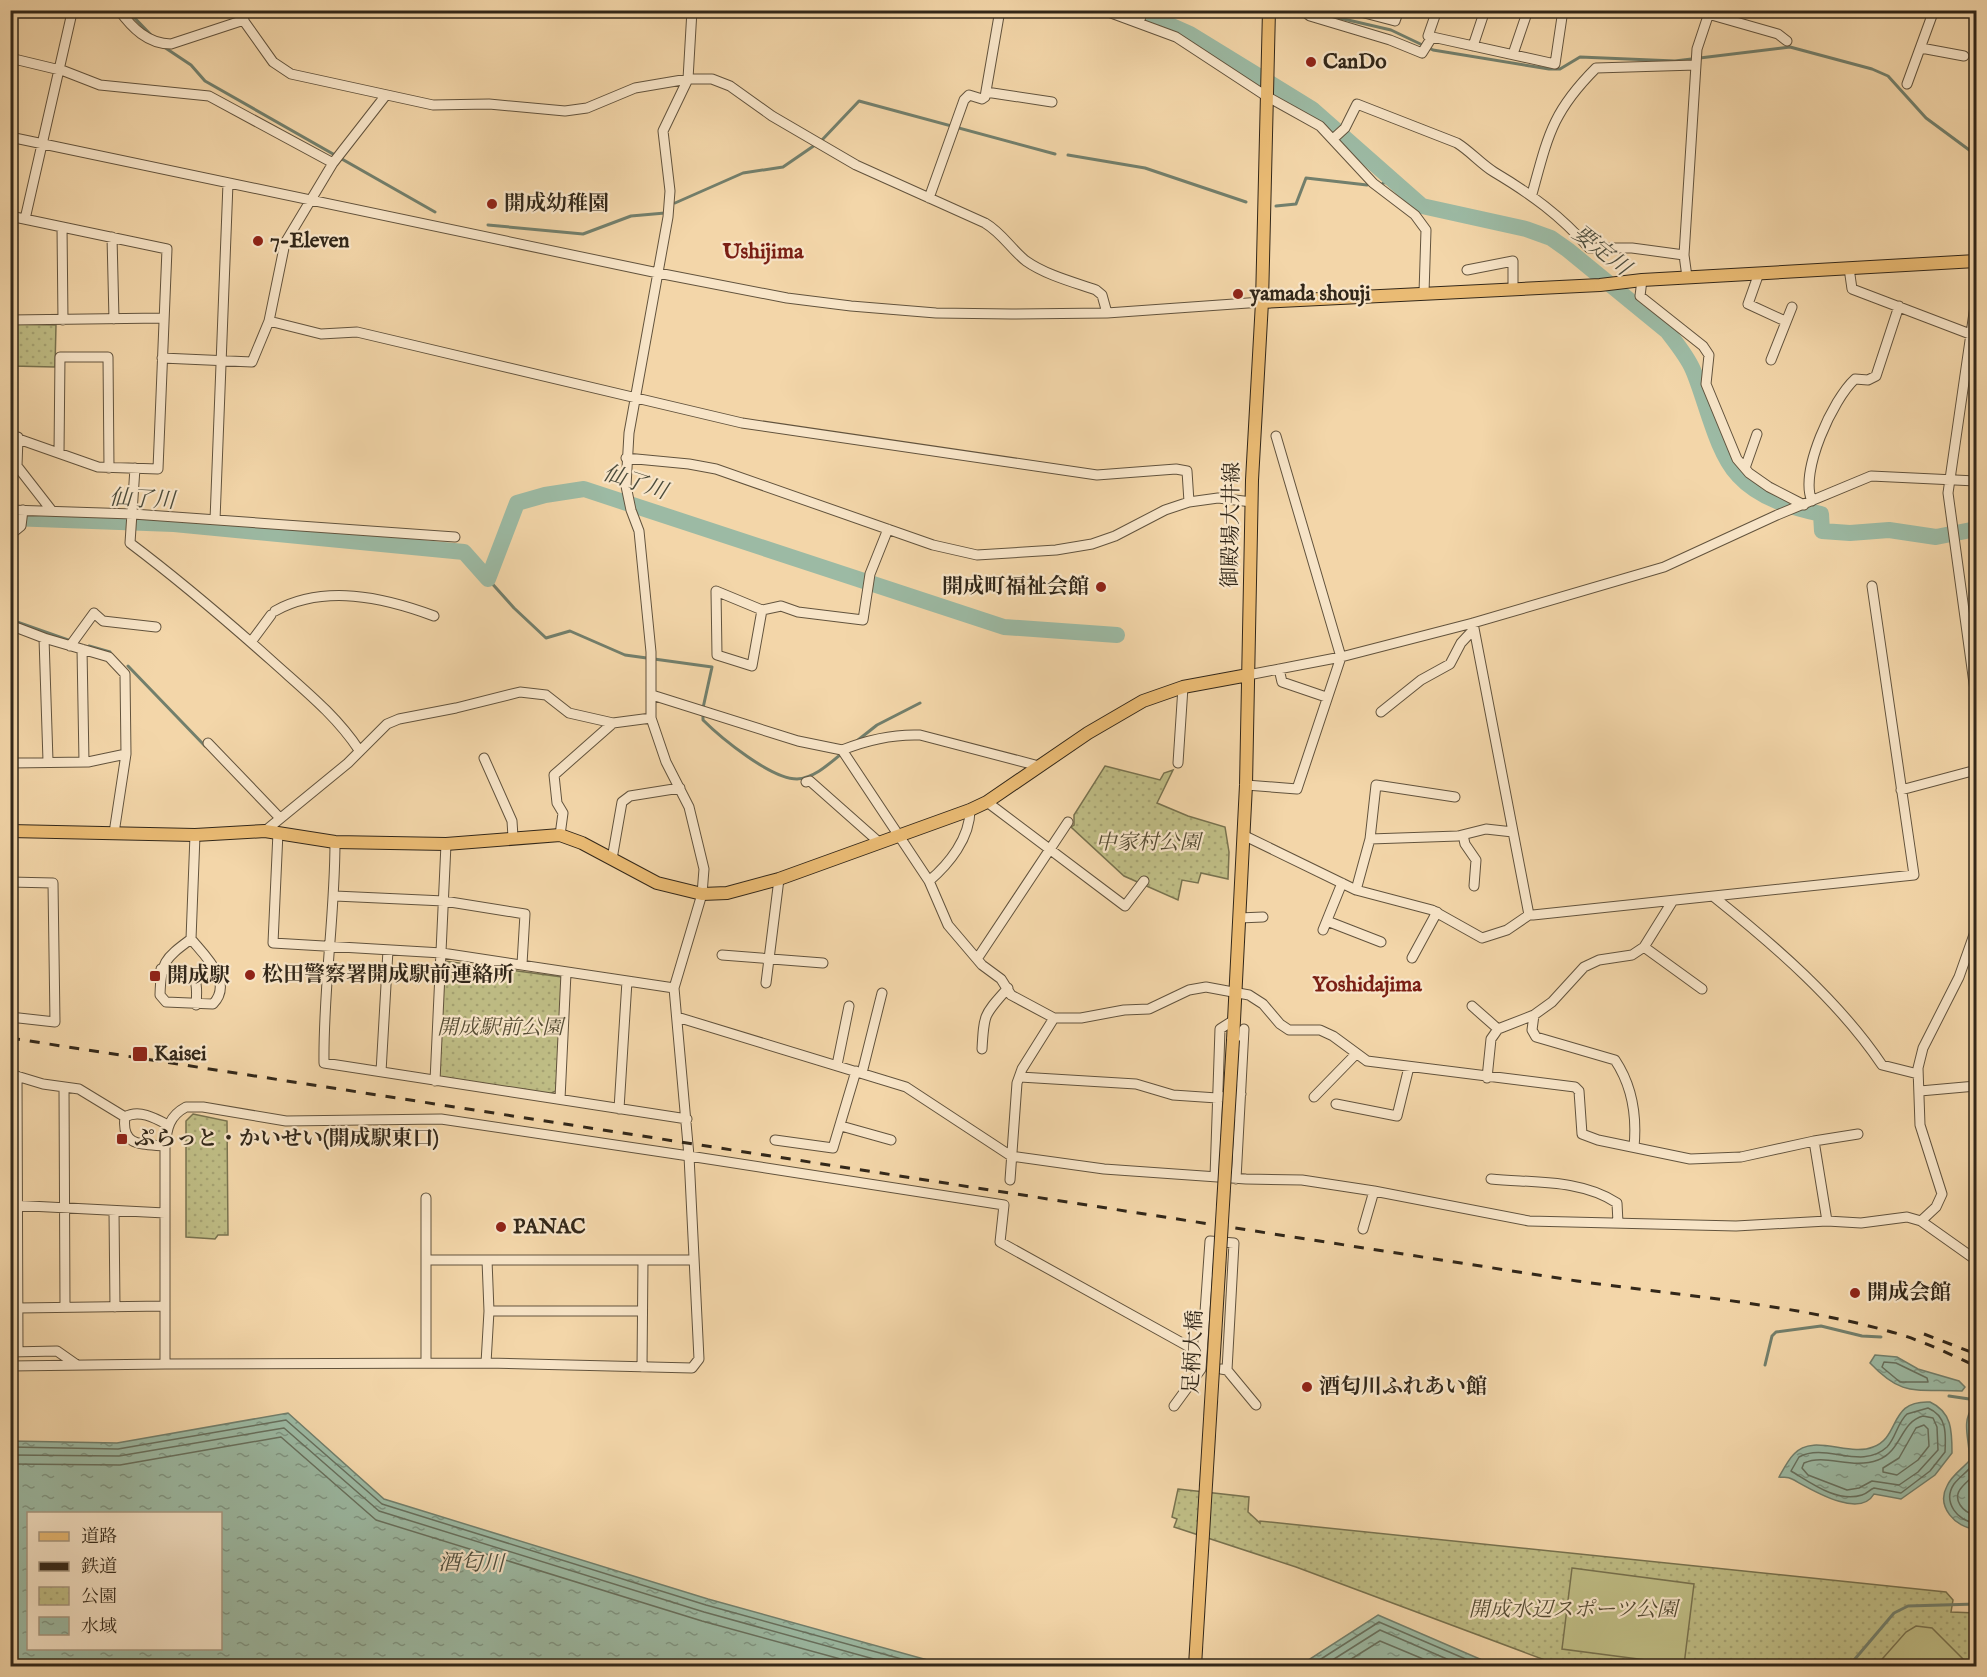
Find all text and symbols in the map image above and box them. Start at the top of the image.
place label: CanDo [1323,49,1387,76]
marker: CanDo [1304,55,1318,69]
place label: 開成幼稚園 [504,191,609,218]
marker: 開成幼稚園 [485,197,499,211]
water label: 要定川 [1566,220,1637,284]
place label: 7-Eleven [270,228,349,255]
marker: 7-Eleven [251,234,265,248]
district label: Ushijima [722,238,804,266]
place label: yamada shouji [1249,281,1371,308]
marker: yamada shouji [1231,287,1245,301]
water label: 仙了川 [599,459,673,507]
street label: 御殿場大井線 [1217,462,1247,588]
water label: 仙了川 [108,484,178,516]
place label: 開成町福祉会館 [942,574,1089,601]
marker: 開成町福祉会館 [1094,580,1108,594]
park label: 中家村公園 [1096,830,1203,857]
place label: 松田警察署開成駅前連絡所 [262,962,514,989]
place label: 開成駅 [167,963,230,990]
marker: 松田警察署開成駅前連絡所 [243,968,257,982]
marker: 開成駅 [148,969,162,983]
district label: Yoshidajima [1312,971,1422,999]
park label: 開成駅前公園 [437,1015,566,1042]
place label: Kaisei [154,1041,207,1068]
marker: Kaisei [131,1045,149,1063]
place label: ぷらっと・かいせい(開成駅東口) [134,1126,439,1153]
marker: ぷらっと・かいせい(開成駅東口) [115,1132,129,1146]
place label: PANAC [513,1214,585,1241]
marker: PANAC [494,1220,508,1234]
place label: 開成会館 [1867,1280,1951,1307]
marker: 開成会館 [1848,1286,1862,1300]
street label: 足柄大橋 [1178,1309,1210,1395]
place label: 酒匂川ふれあい館 [1319,1374,1487,1401]
marker: 酒匂川ふれあい館 [1300,1380,1314,1394]
legend [27,1512,222,1650]
text: 道路 [81,1526,117,1549]
water label: 酒匂川 [438,1549,506,1579]
text: 鉄道 [81,1556,117,1579]
text: 公園 [81,1586,117,1609]
park label: 開成水辺スポーツ公園 [1468,1597,1681,1624]
text: 水域 [81,1616,117,1639]

